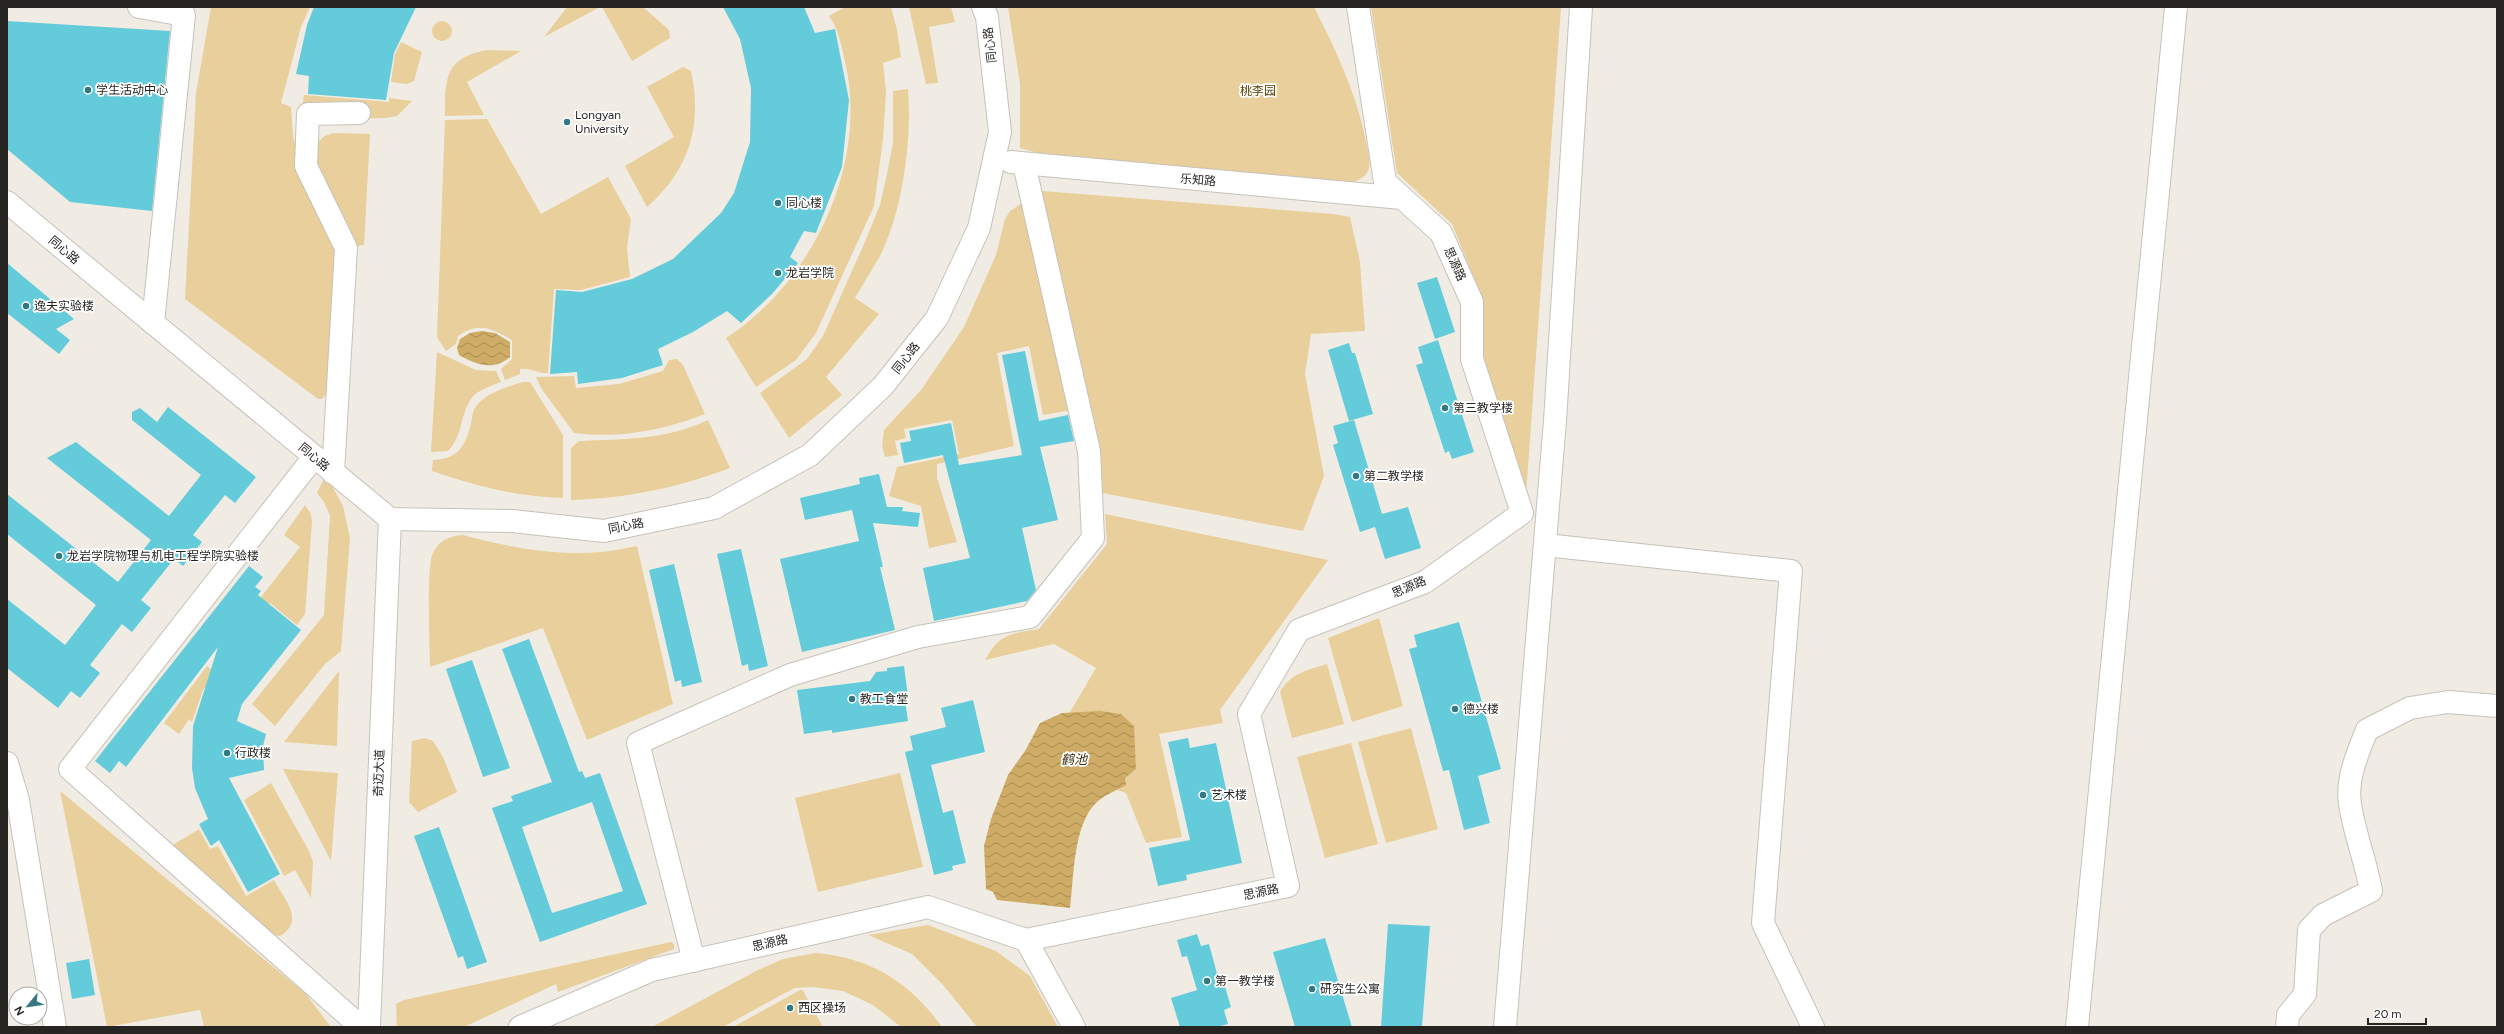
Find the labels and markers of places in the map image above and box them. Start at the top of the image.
place label: 学生活动中心 [96,83,168,97]
marker: 学生活动中心 [83,85,93,95]
place label: Longyan University [575,108,630,136]
marker: Longyan University [562,117,572,127]
place label: 同心楼 [786,196,822,210]
marker: 同心楼 [773,198,783,208]
place label: 龙岩学院 [786,266,834,280]
marker: 龙岩学院 [773,268,783,278]
place label: 逸夫实验楼 [34,299,94,313]
marker: 逸夫实验楼 [21,301,31,311]
place label: 第三教学楼 [1453,401,1513,415]
marker: 第三教学楼 [1440,403,1450,413]
place label: 第二教学楼 [1364,469,1424,483]
marker: 第二教学楼 [1351,471,1361,481]
place label: 龙岩学院物理与机电工程学院实验楼 [67,549,259,563]
marker: 龙岩学院物理与机电工程学院实验楼 [54,551,64,561]
place label: 教工食堂 [860,692,908,706]
marker: 教工食堂 [847,694,857,704]
place label: 德兴楼 [1463,702,1499,716]
marker: 德兴楼 [1450,704,1460,714]
place label: 行政楼 [235,746,271,760]
marker: 行政楼 [222,748,232,758]
place label: 艺术楼 [1211,788,1247,802]
marker: 艺术楼 [1198,790,1208,800]
place label: 第一教学楼 [1215,974,1275,988]
marker: 第一教学楼 [1202,976,1212,986]
place label: 研究生公寓 [1320,982,1380,996]
marker: 研究生公寓 [1307,984,1317,994]
place label: 西区操场 [798,1001,846,1015]
marker: 西区操场 [785,1003,795,1013]

